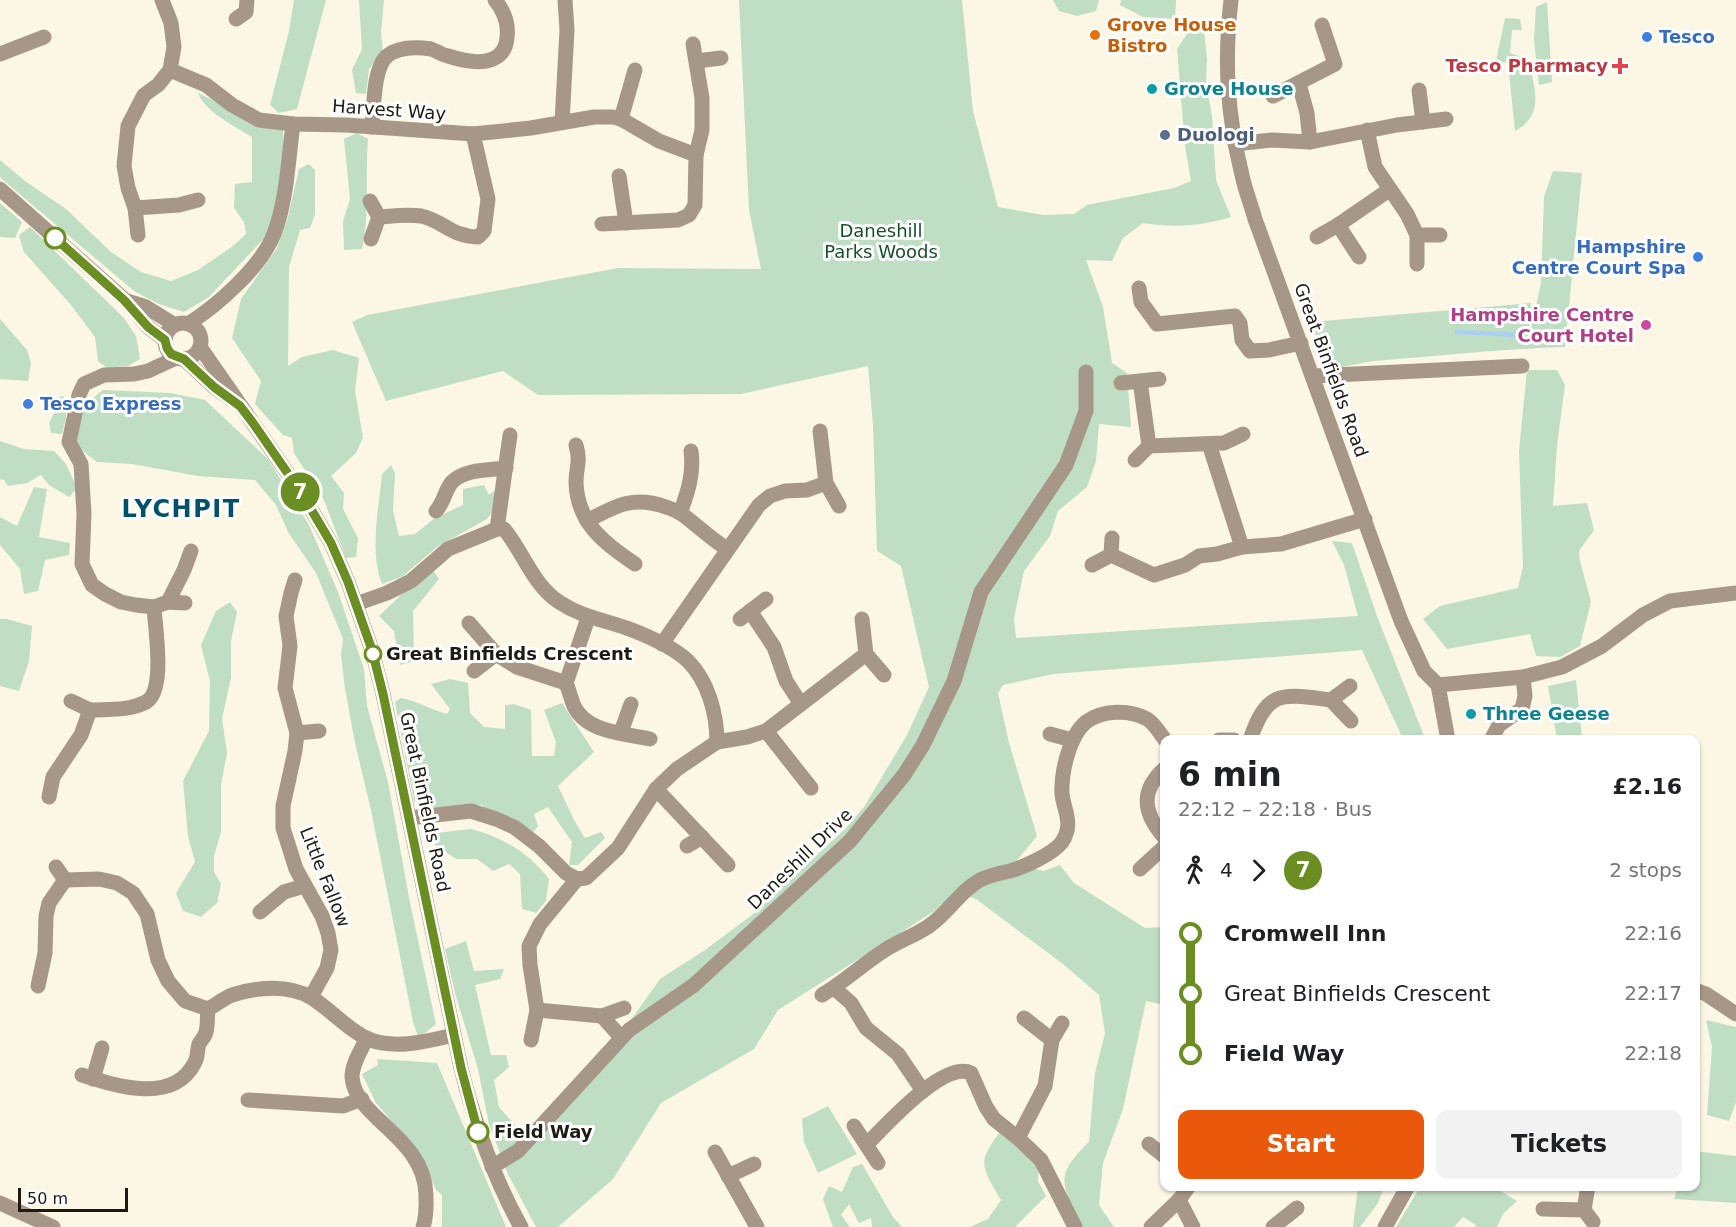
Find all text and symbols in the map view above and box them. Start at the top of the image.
place label: Grove House Bistro [1107,14,1236,56]
place label: Tesco [1659,26,1715,47]
marker: Grove House Bistro [1088,28,1102,42]
marker: Tesco [1640,30,1654,44]
place label: Tesco Pharmacy [1446,55,1608,76]
marker: Tesco Pharmacy [1613,59,1627,73]
place label: Grove House [1164,78,1293,99]
marker: Grove House [1145,82,1159,96]
street label: Harvest Way [331,95,447,124]
place label: Duologi [1177,124,1255,145]
marker: Duologi [1158,128,1172,142]
park label: Daneshill Parks Woods [824,220,938,262]
unlabelled marker [44,227,66,249]
place label: Hampshire Centre Court Spa [1512,236,1686,278]
marker: Hampshire Centre Court Spa [1691,250,1705,264]
street label: Great Binfields Road [1290,280,1373,460]
place label: Hampshire Centre Court Hotel [1450,304,1634,346]
marker: Hampshire Centre Court Hotel [1639,318,1653,332]
place label: Tesco Express [40,393,181,414]
marker: Tesco Express [21,397,35,411]
line badge: 7 [280,472,320,512]
text: 7 [293,480,307,504]
district label: LYCHPIT [121,495,241,523]
place label: Great Binfields Crescent [386,643,633,664]
marker: Great Binfields Crescent [364,645,382,663]
place label: Three Geese [1483,703,1610,724]
marker: Three Geese [1464,707,1478,721]
street label: Great Binfields Road [396,710,455,894]
text: 6 min [1178,755,1282,794]
text: £2.16 [1612,774,1682,799]
text: 22:12 – 22:18 · Bus [1178,797,1372,821]
street label: Daneshill Drive [743,804,856,914]
street label: Little Fallow [296,824,355,930]
icon: walk [1178,854,1211,887]
icon: forward [1242,854,1275,887]
text: 4 [1220,858,1233,882]
text: 7 [1296,858,1310,882]
text: 2 stops [1609,858,1682,882]
text: Cromwell Inn [1224,921,1387,946]
text: 22:16 [1624,921,1682,945]
text: Great Binfields Crescent [1224,981,1490,1006]
text: 22:17 [1624,981,1682,1005]
text: Field Way [1224,1041,1344,1066]
text: 22:18 [1624,1041,1682,1065]
button: Start [1178,1110,1424,1179]
button: Tickets [1436,1110,1682,1179]
marker: Field Way [467,1121,489,1143]
place label: Field Way [494,1121,593,1142]
scale bar [18,1185,128,1212]
text: 50 m [27,1189,68,1208]

